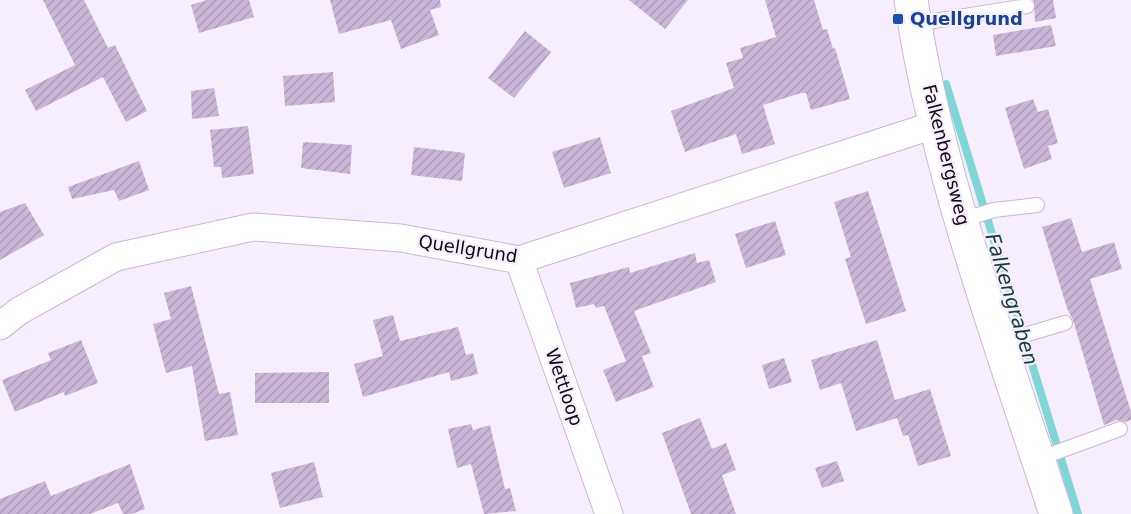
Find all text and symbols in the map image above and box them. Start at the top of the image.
place label: Quellgrund [910,8,1023,29]
marker: Quellgrund [891,12,905,26]
street label: Falkenbergsweg [919,82,974,228]
street label: Quellgrund [417,230,519,267]
water label: Falkengraben [981,230,1043,368]
street label: Wettloop [541,345,587,428]

